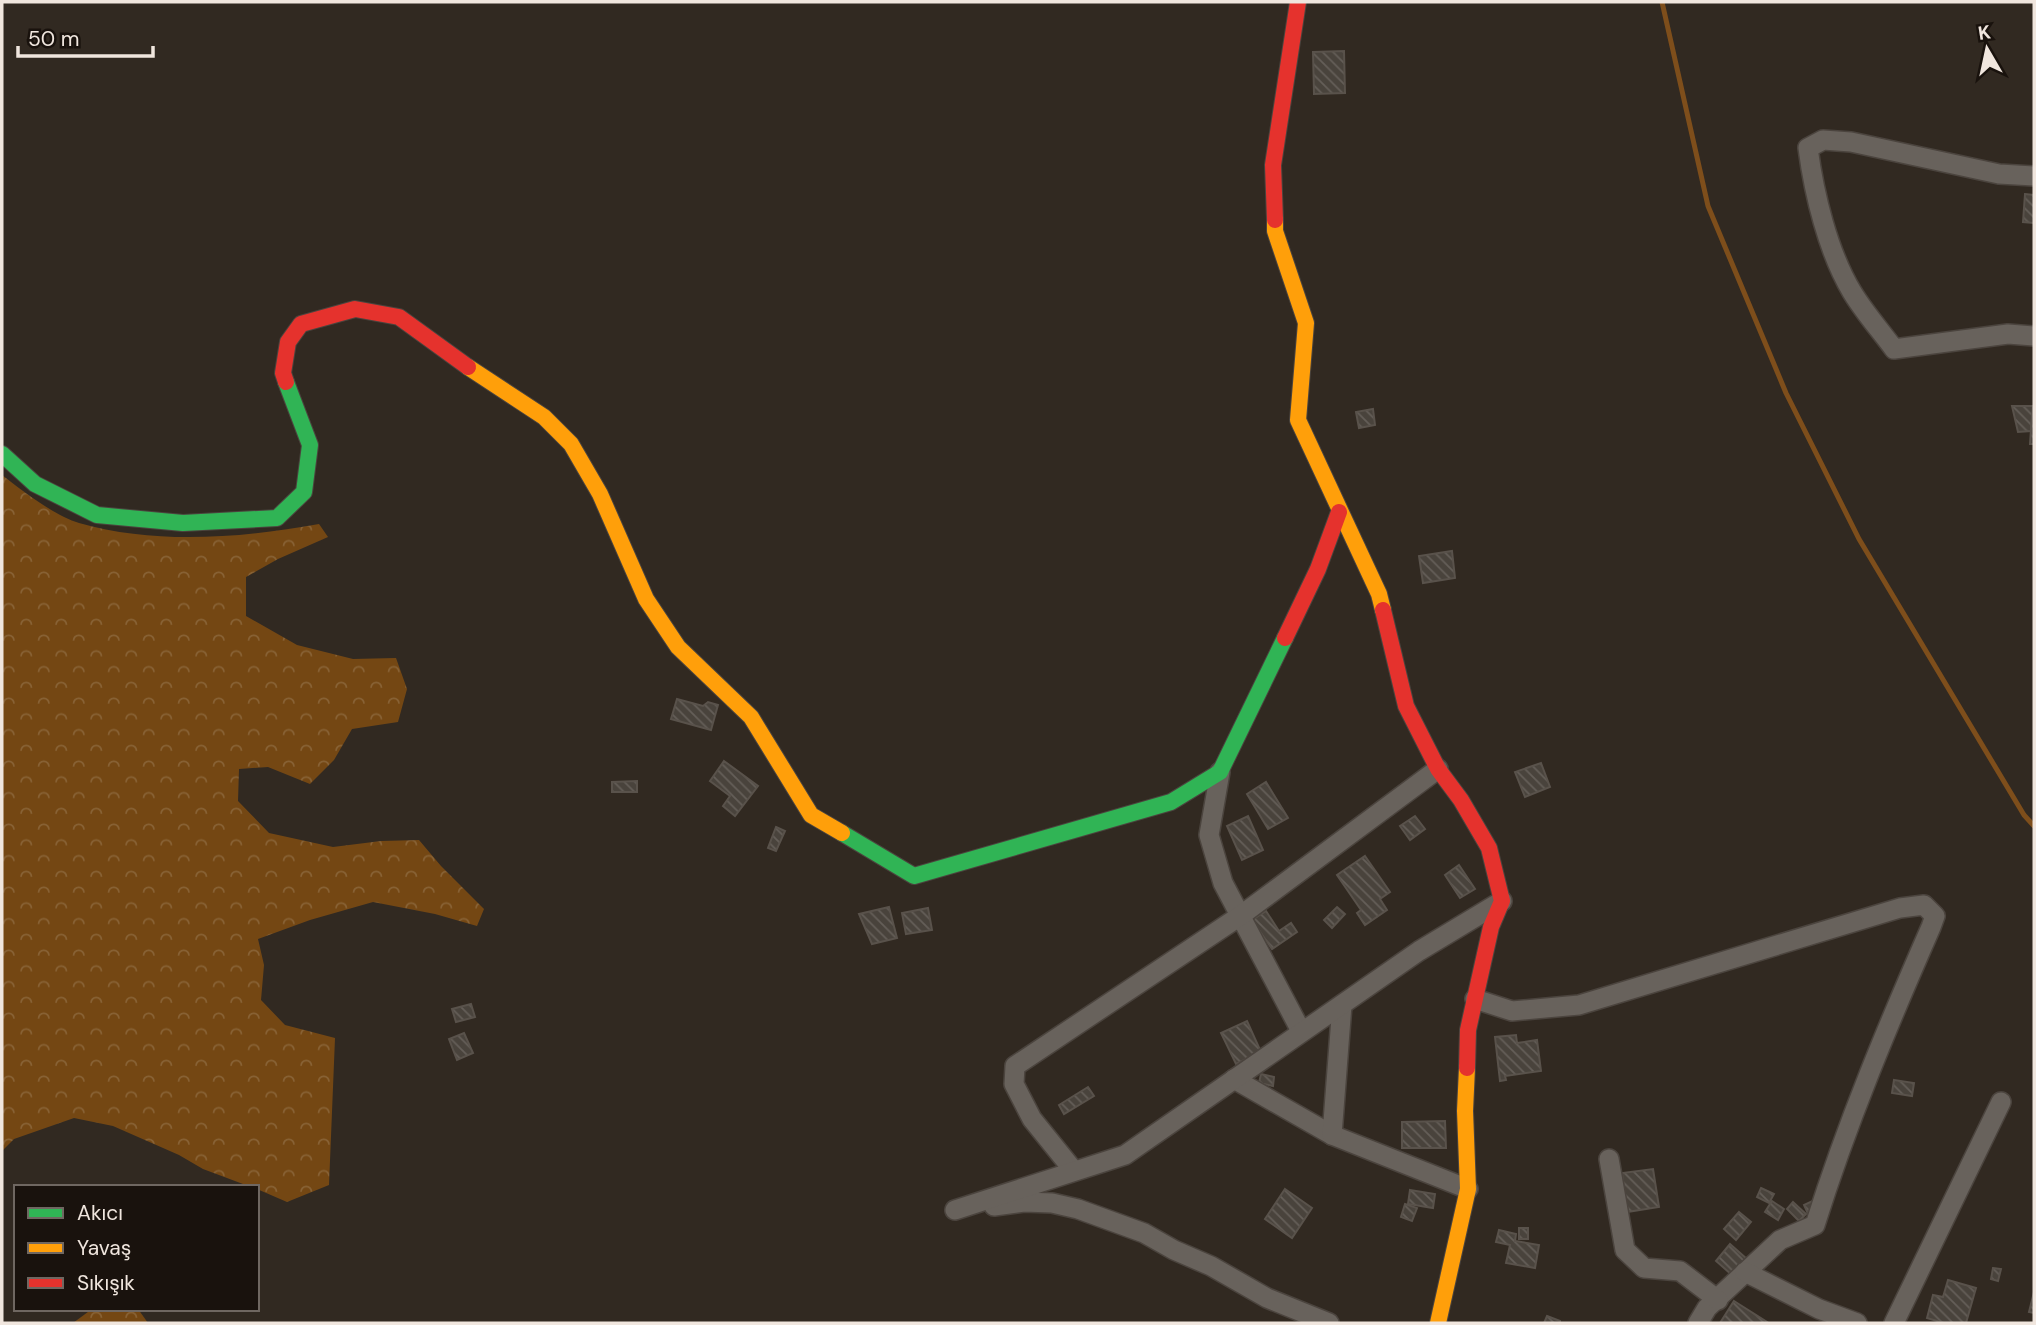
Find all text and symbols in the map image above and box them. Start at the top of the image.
scale bar [18,14,152,58]
north arrow [1952,14,2022,84]
text: K [1976,19,1993,46]
text: 50 m [28,25,79,53]
legend [14,1185,259,1311]
text: Akıcı [77,1199,123,1227]
text: Yavaş [77,1234,131,1262]
text: Sıkışık [77,1269,135,1297]

